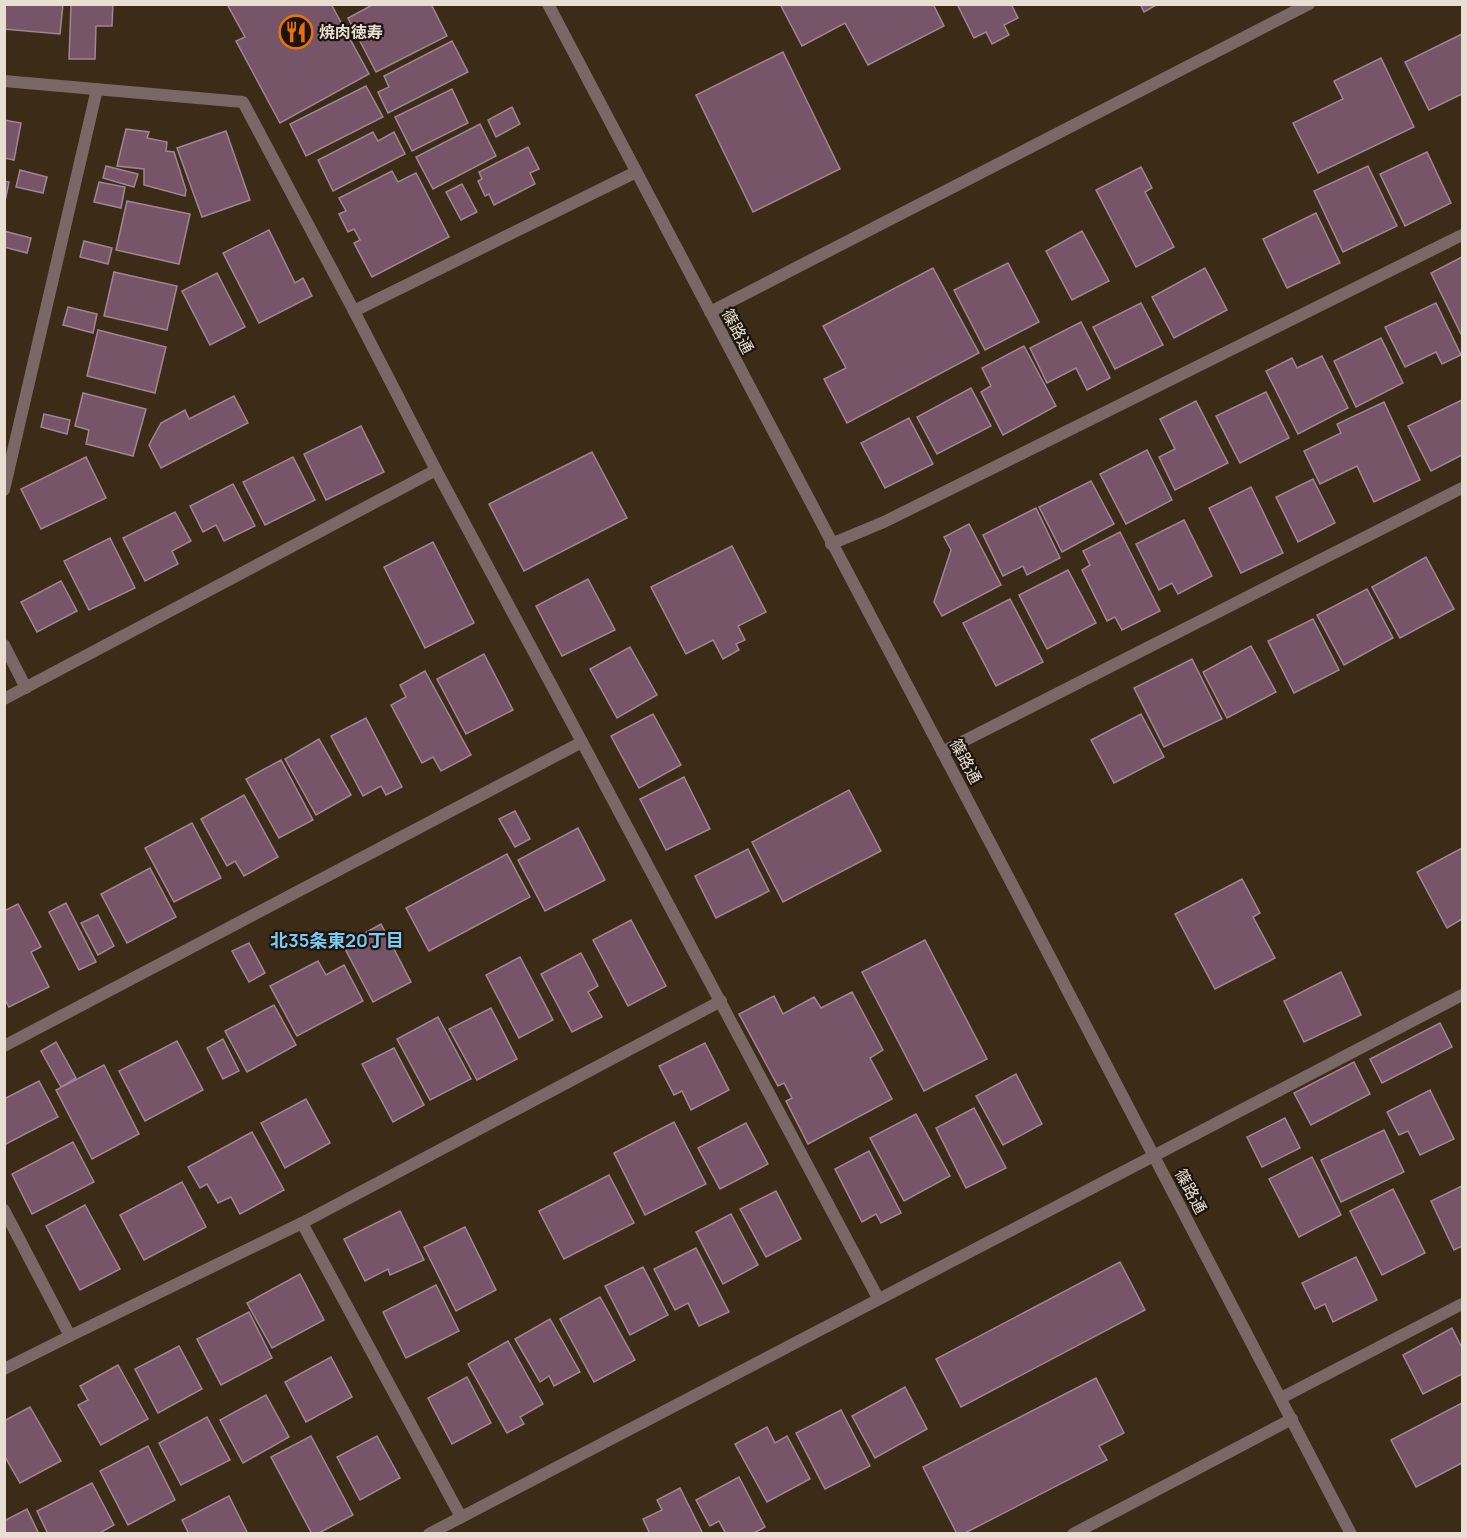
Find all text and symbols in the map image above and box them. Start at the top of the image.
restaurant icon: 焼肉徳寿 [278,14,314,50]
place label: 焼肉徳寿 [319,21,383,43]
street label: 篠路通 [717,305,759,357]
street label: 篠路通 [945,735,987,787]
district label: 北35条東20丁目 [270,928,404,952]
street label: 篠路通 [1170,1165,1212,1217]

